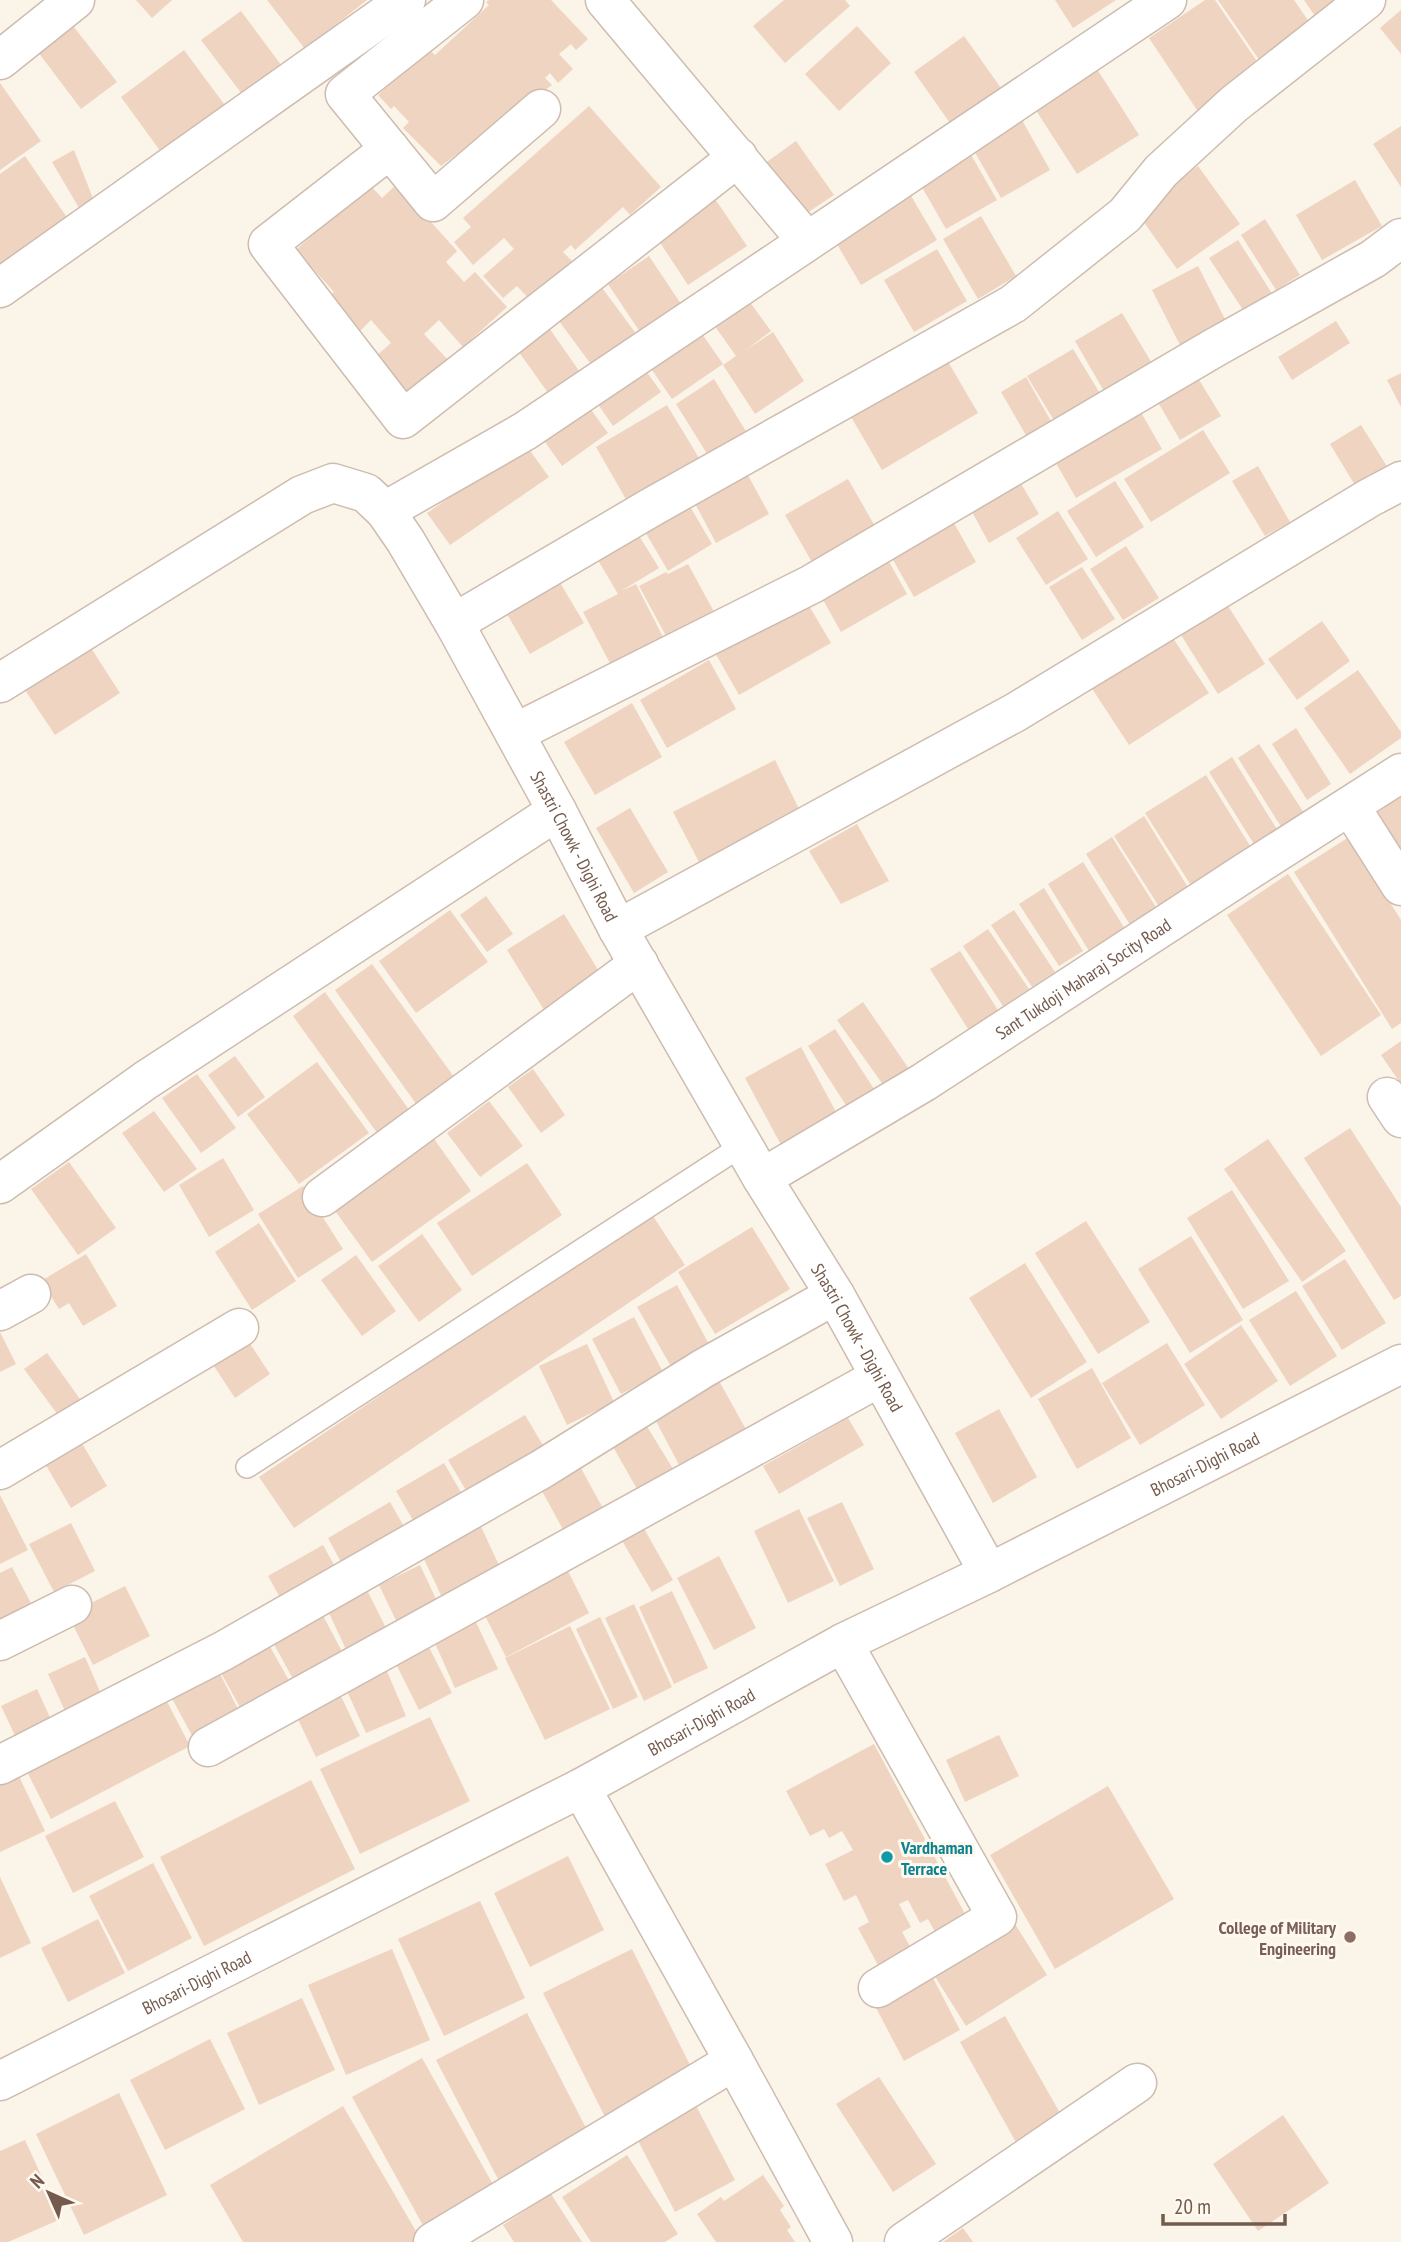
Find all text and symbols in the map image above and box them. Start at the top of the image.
street label: Shastri Chowk - Dighi Road [526,767,624,925]
street label: Sant Tukdoji Maharaj Socity Road [991,913,1175,1044]
street label: Shastri Chowk - Dighi Road [807,1259,909,1415]
street label: Bhosari-Dighi Road [1146,1426,1263,1501]
street label: Bhosari-Dighi Road [643,1683,759,1760]
place label: Vardhaman Terrace [900,1836,973,1880]
marker: Vardhaman Terrace [879,1849,895,1865]
place label: College of Military Engineering [1219,1916,1337,1960]
marker: College of Military Engineering [1342,1929,1358,1945]
street label: Bhosari-Dighi Road [138,1945,255,2019]
north arrow [14,2158,84,2228]
text: N [25,2169,49,2193]
scale bar [1163,2182,1286,2226]
text: 20 m [1174,2193,1211,2220]

